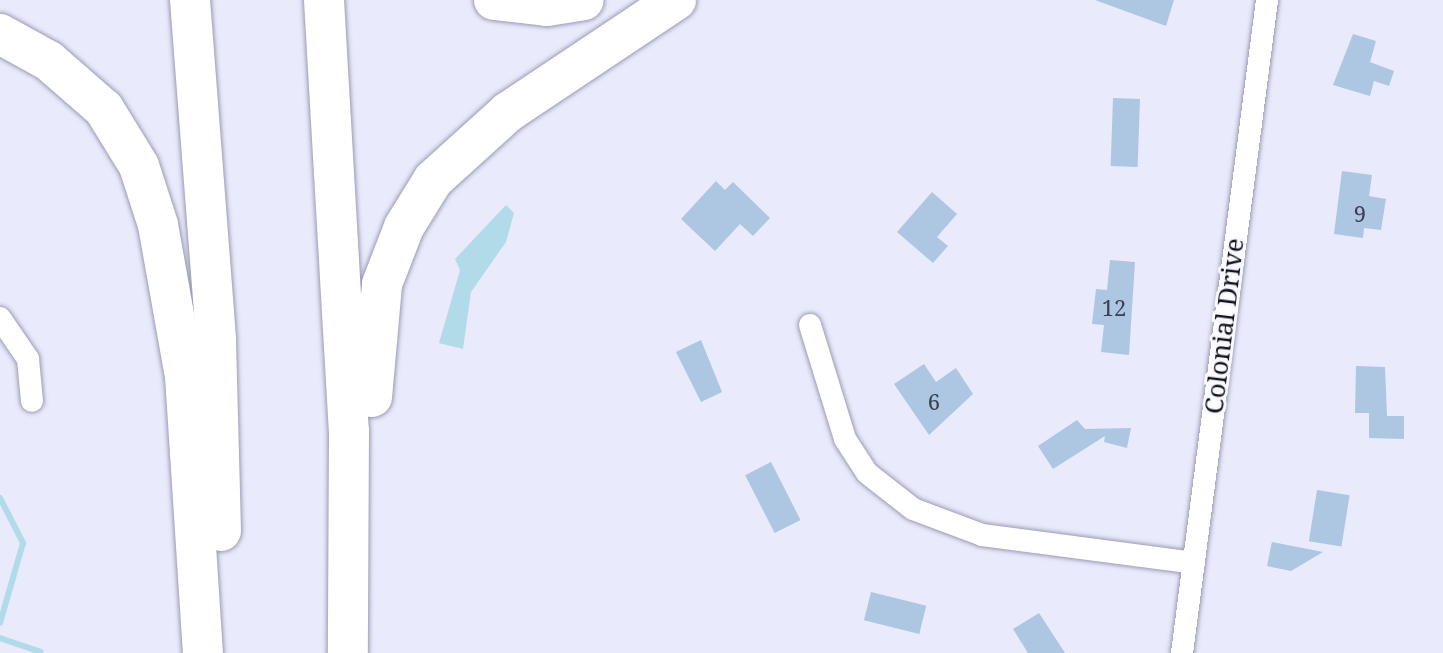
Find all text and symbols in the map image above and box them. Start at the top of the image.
house number: 9 [1354,201,1366,227]
street label: Colonial Drive [1198,236,1250,416]
house number: 12 [1102,295,1126,321]
house number: 6 [928,389,940,415]

